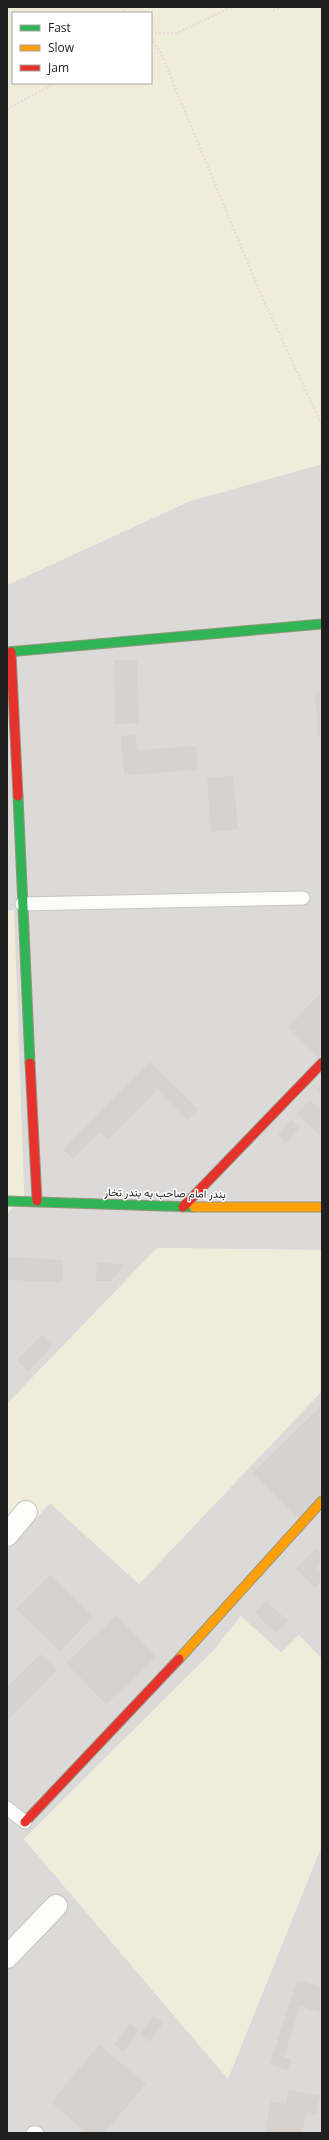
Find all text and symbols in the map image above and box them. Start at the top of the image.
legend [12,12,152,84]
text: Fast [48,19,71,36]
text: Slow [48,39,75,56]
text: Jam [47,59,69,76]
street label: بندر امام صاحب به بندر تخار [103,1184,226,1202]

